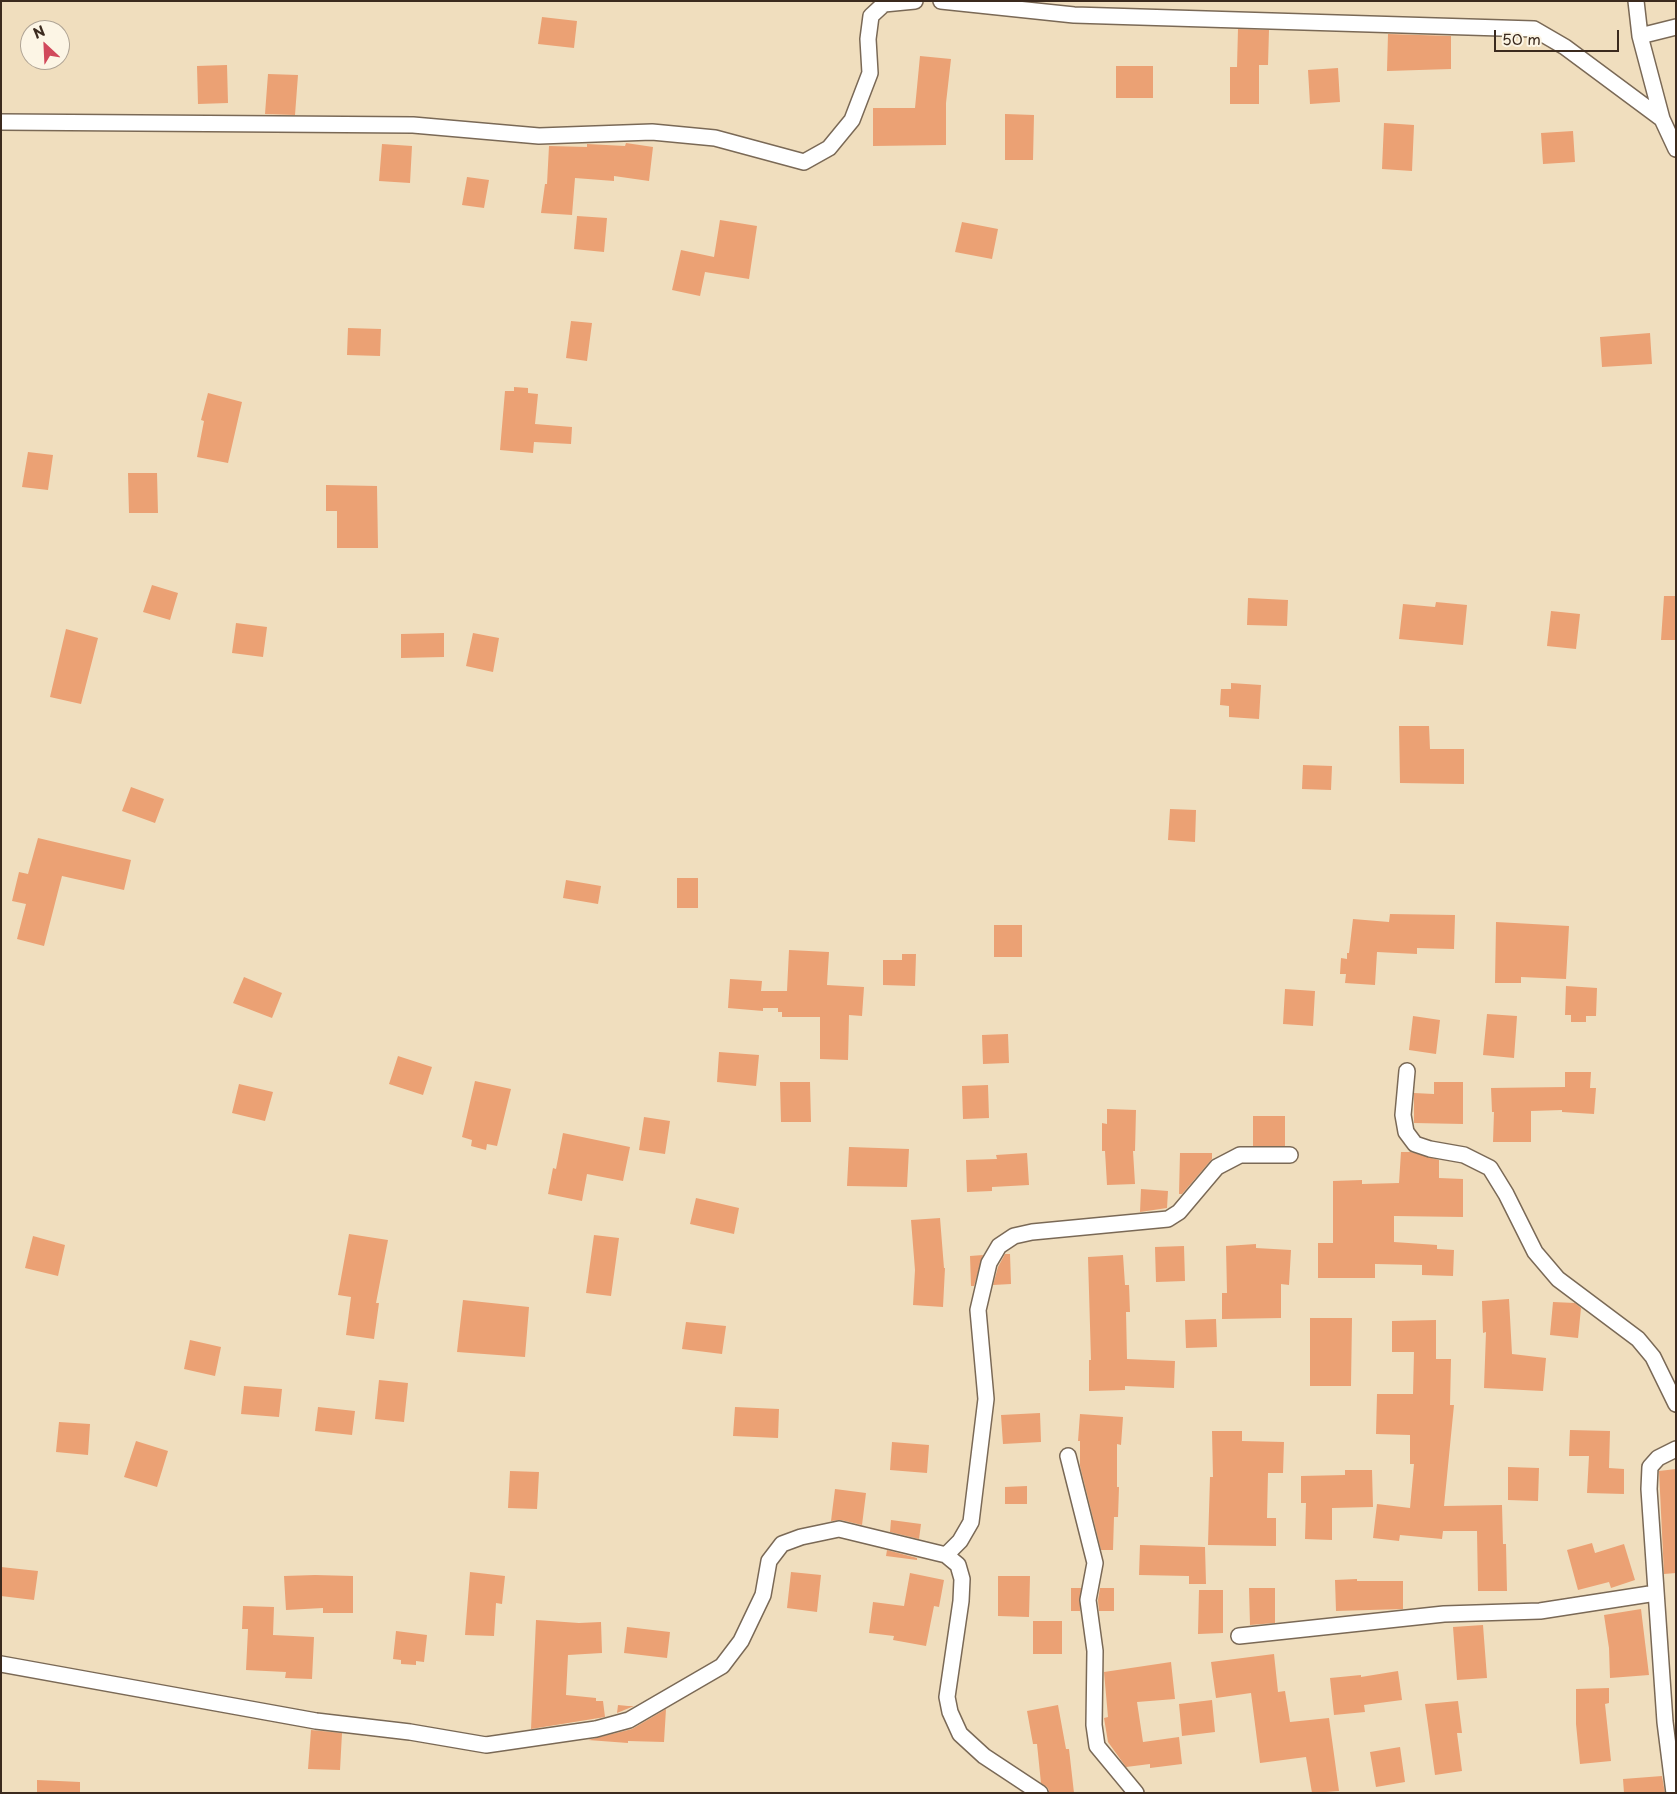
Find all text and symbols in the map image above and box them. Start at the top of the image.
north arrow [20,20,70,70]
text: N [29,20,48,44]
scale bar [1497,20,1622,52]
text: 50 m [1502,27,1541,50]

